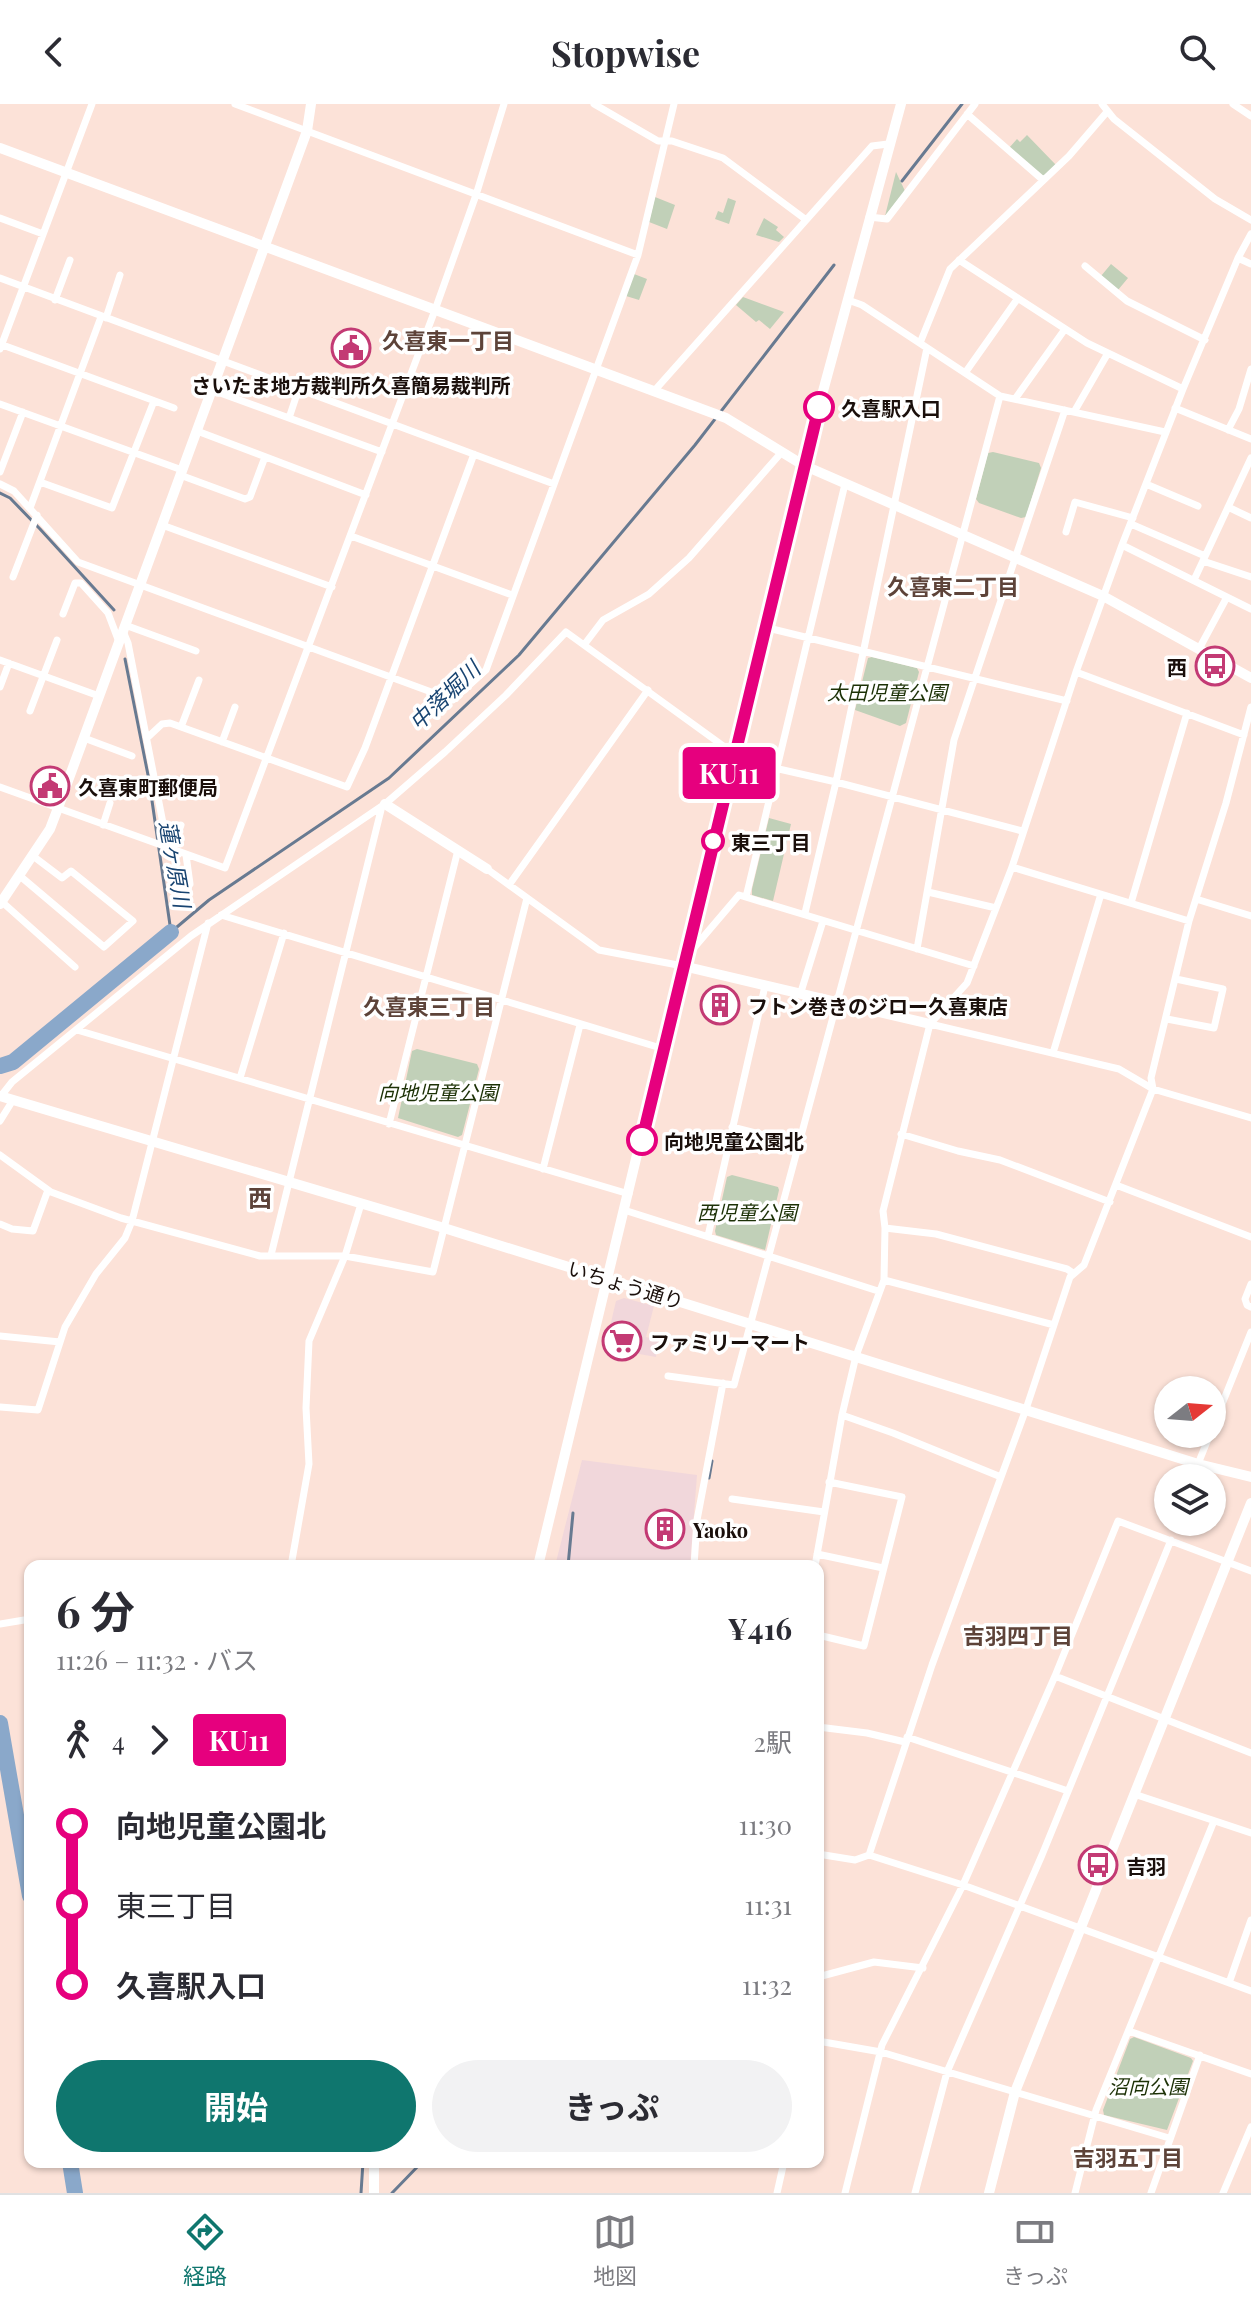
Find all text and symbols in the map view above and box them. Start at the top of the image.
text: Stopwise [551,28,700,76]
icon: back [32,30,76,74]
icon: search [1175,30,1219,74]
district label: 久喜東一丁目 [382,325,514,355]
public building icon: さいたま地方裁判所久喜簡易裁判所 [330,327,372,369]
place label: さいたま地方裁判所久喜簡易裁判所 [191,371,511,398]
marker: 久喜駅入口 [804,392,834,422]
place label: 久喜駅入口 [841,394,941,421]
district label: 久喜東二丁目 [887,571,1019,601]
bus stop icon: 西 [1194,645,1236,687]
water label: 中落堀川 [402,652,488,736]
place label: 西 [1167,653,1187,680]
park label: 太田児童公園 [827,678,950,705]
line badge: KU11 [673,747,785,799]
text: KU11 [699,754,759,791]
public building icon: 久喜東町郵便局 [29,765,71,807]
place label: 久喜東町郵便局 [78,773,218,800]
water label: 蓮ヶ原川 [154,818,199,912]
place label: 東三丁目 [731,828,811,855]
marker: 東三丁目 [702,830,724,852]
building icon: フトン巻きのジロー久喜東店 [699,984,741,1026]
district label: 久喜東三丁目 [363,991,495,1021]
place label: フトン巻きのジロー久喜東店 [748,992,1008,1019]
park label: 向地児童公園 [378,1078,501,1105]
marker: 向地児童公園北 [627,1125,657,1155]
place label: 向地児童公園北 [664,1127,804,1154]
district label: 西 [248,1181,272,1213]
park label: 西児童公園 [697,1198,800,1225]
street label: いちょう通り [565,1254,687,1314]
supermarket icon: ファミリーマート [601,1320,643,1362]
place label: ファミリーマート [650,1328,810,1355]
north arrow [1154,1376,1226,1448]
map controls [1154,1376,1226,1536]
button: layers [1154,1464,1226,1536]
building icon: Yaoko [644,1508,686,1550]
place label: Yaoko [692,1516,748,1543]
text: 6 分 [56,1580,135,1639]
text: ¥416 [728,1608,792,1648]
district label: 吉羽四丁目 [963,1620,1073,1650]
text: 11:26 – 11:32 · バス [56,1642,258,1677]
icon: walk [56,1718,100,1762]
icon: forward [137,1718,181,1762]
text: KU11 [209,1721,270,1758]
text: 4 [112,1723,125,1758]
text: 2駅 [754,1724,792,1759]
text: 向地児童公園北 [116,1805,326,1845]
text: 11:30 [739,1807,792,1842]
bus stop icon: 吉羽 [1077,1844,1119,1886]
place label: 吉羽 [1126,1852,1166,1879]
text: 東三丁目 [116,1885,236,1925]
text: 11:31 [744,1887,792,1922]
text: 久喜駅入口 [116,1965,266,2005]
text: 11:32 [742,1967,792,2002]
button: 開始 [56,2060,416,2152]
button: きっぷ [432,2060,792,2152]
park label: 沼向公園 [1108,2072,1191,2099]
district label: 吉羽五丁目 [1073,2142,1183,2172]
tab: 経路 [183,2210,227,2290]
tab: 地図 [593,2210,637,2290]
tab: きっぷ [1003,2210,1068,2290]

